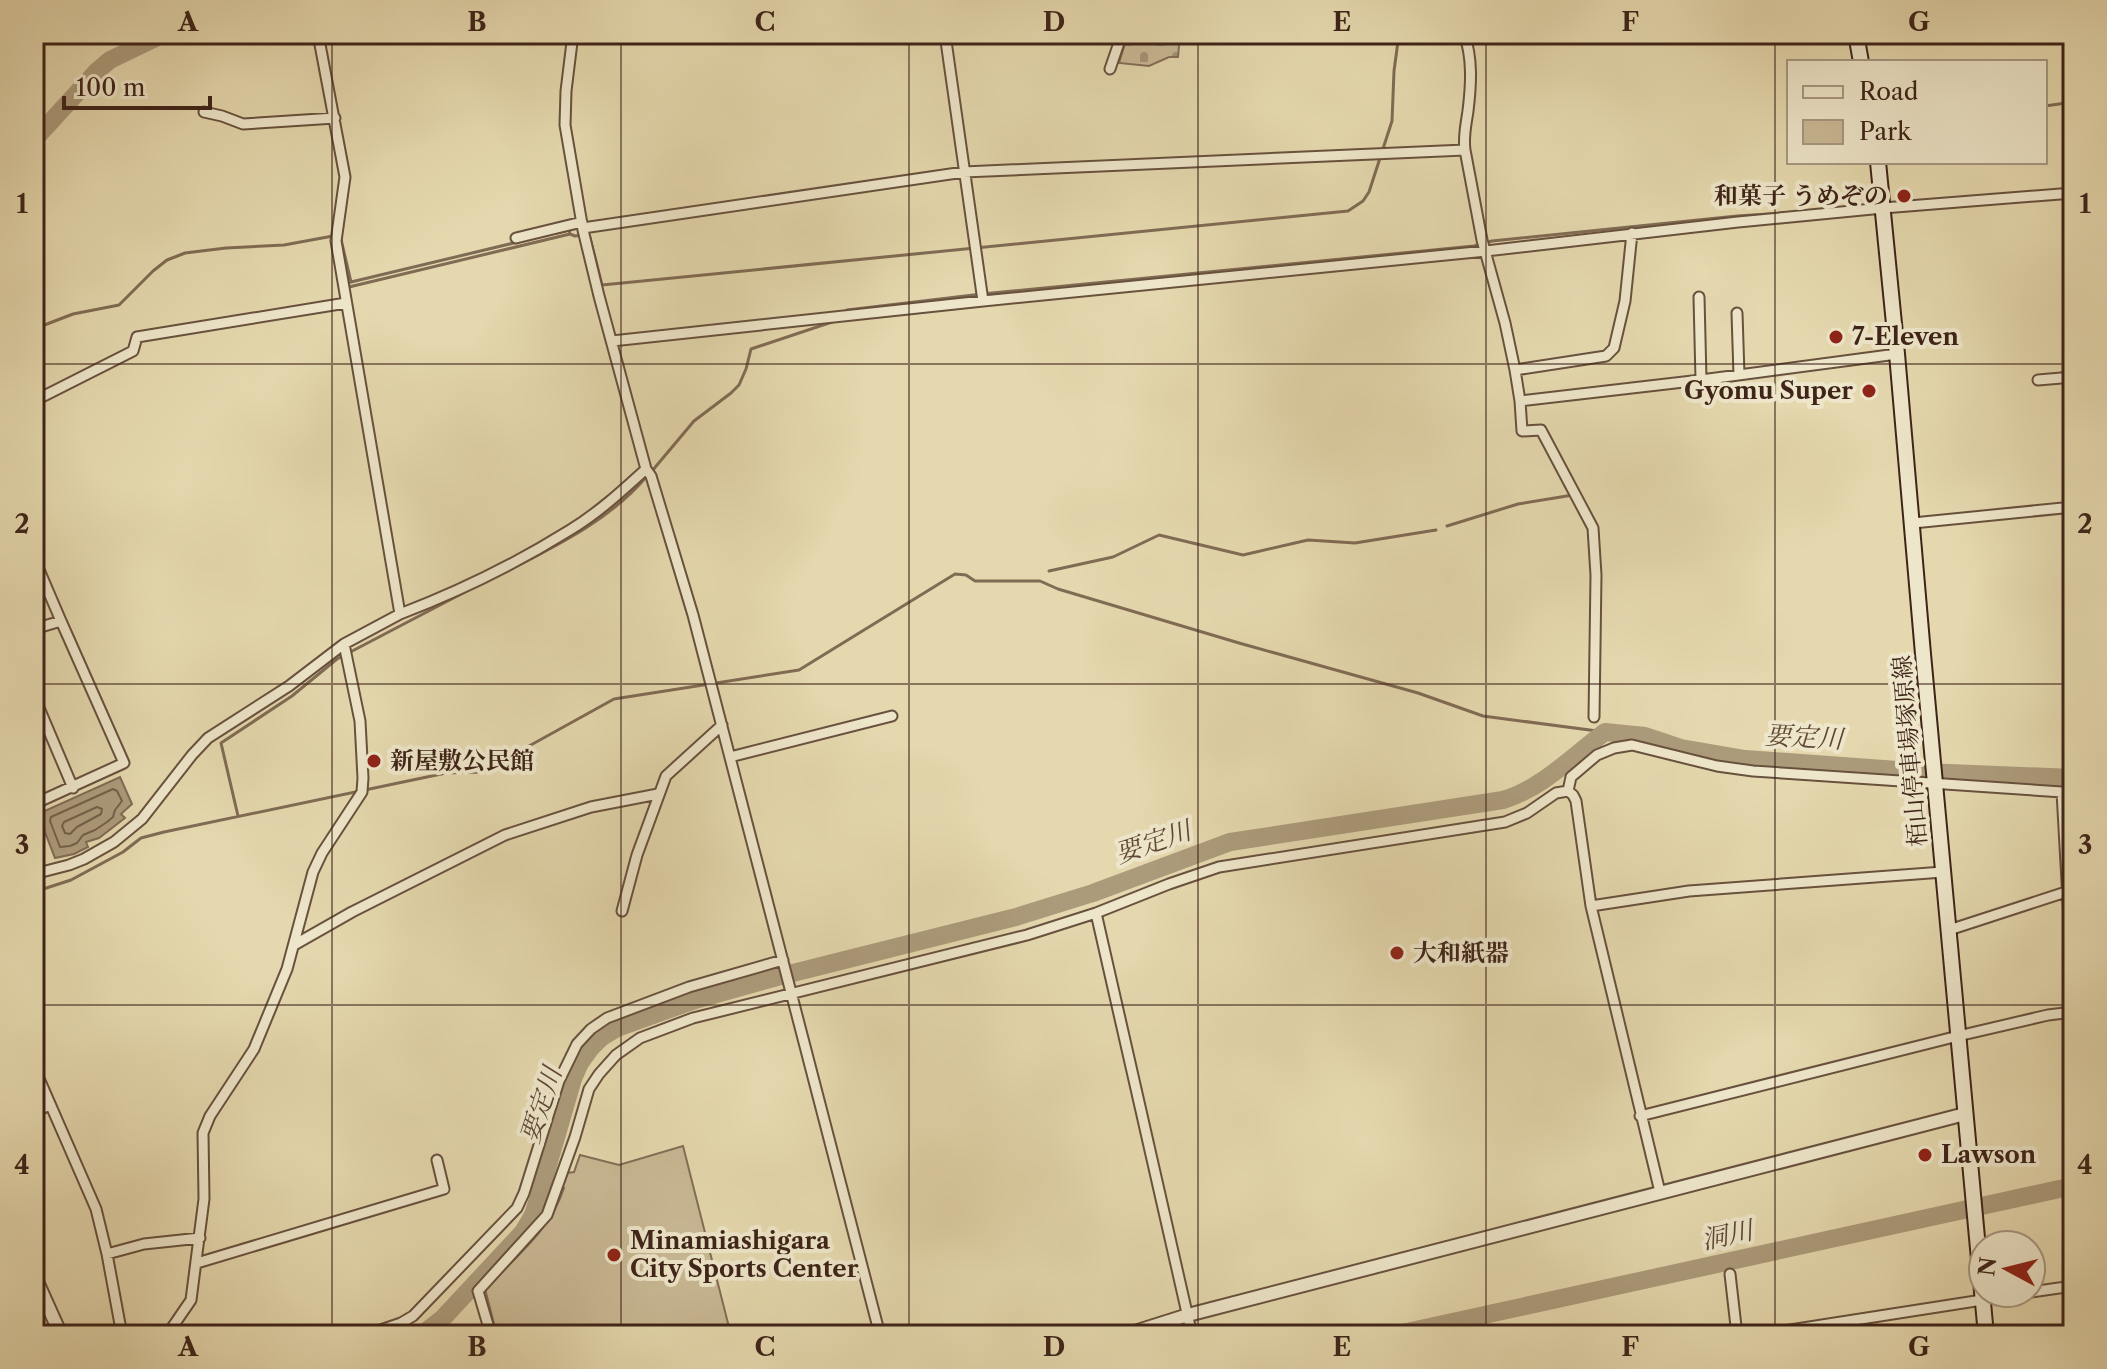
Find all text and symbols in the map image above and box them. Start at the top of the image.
text: A [177,6,199,38]
text: B [467,6,487,38]
text: C [755,6,775,38]
text: D [1043,6,1065,38]
text: E [1333,6,1351,38]
text: F [1621,6,1639,38]
text: G [1908,6,1930,38]
scale bar [64,60,210,110]
legend [1787,60,2047,164]
text: 100 m [76,73,145,102]
text: Road [1859,77,1919,106]
text: Park [1859,117,1912,146]
place label: 和菓子 うめぞの [1714,181,1888,210]
marker: 和菓子 うめぞの [1895,187,1913,205]
text: 1 [16,188,28,220]
text: 1 [2079,188,2091,220]
place label: 7-Eleven [1852,322,1959,351]
marker: 7-Eleven [1827,328,1845,346]
place label: Gyomu Super [1684,376,1853,405]
marker: Gyomu Super [1860,382,1878,400]
text: 2 [14,508,30,540]
text: 2 [2077,508,2093,540]
street label: 栢山停車場塚原線 [1887,654,1932,848]
water label: 要定川 [1764,719,1847,755]
place label: 新屋敷公民館 [390,746,534,775]
marker: 新屋敷公民館 [365,752,383,770]
water label: 要定川 [1111,813,1198,870]
text: 3 [15,829,29,861]
text: 3 [2078,829,2092,861]
place label: 大和紙器 [1413,938,1509,967]
marker: 大和紙器 [1388,944,1406,962]
water label: 要定川 [514,1060,569,1147]
place label: Lawson [1941,1140,2037,1169]
marker: Lawson [1916,1146,1934,1164]
text: 4 [14,1149,30,1181]
text: 4 [2077,1149,2093,1181]
water label: 洞川 [1698,1213,1759,1256]
place label: Minamiashigara City Sports Center [630,1226,859,1283]
north arrow [1967,1229,2047,1309]
marker: Minamiashigara City Sports Center [605,1246,623,1264]
text: N [1973,1255,2002,1278]
text: A [177,1331,199,1363]
text: B [467,1331,487,1363]
text: C [755,1331,775,1363]
text: D [1043,1331,1065,1363]
text: E [1333,1331,1351,1363]
text: F [1621,1331,1639,1363]
text: G [1908,1331,1930,1363]

